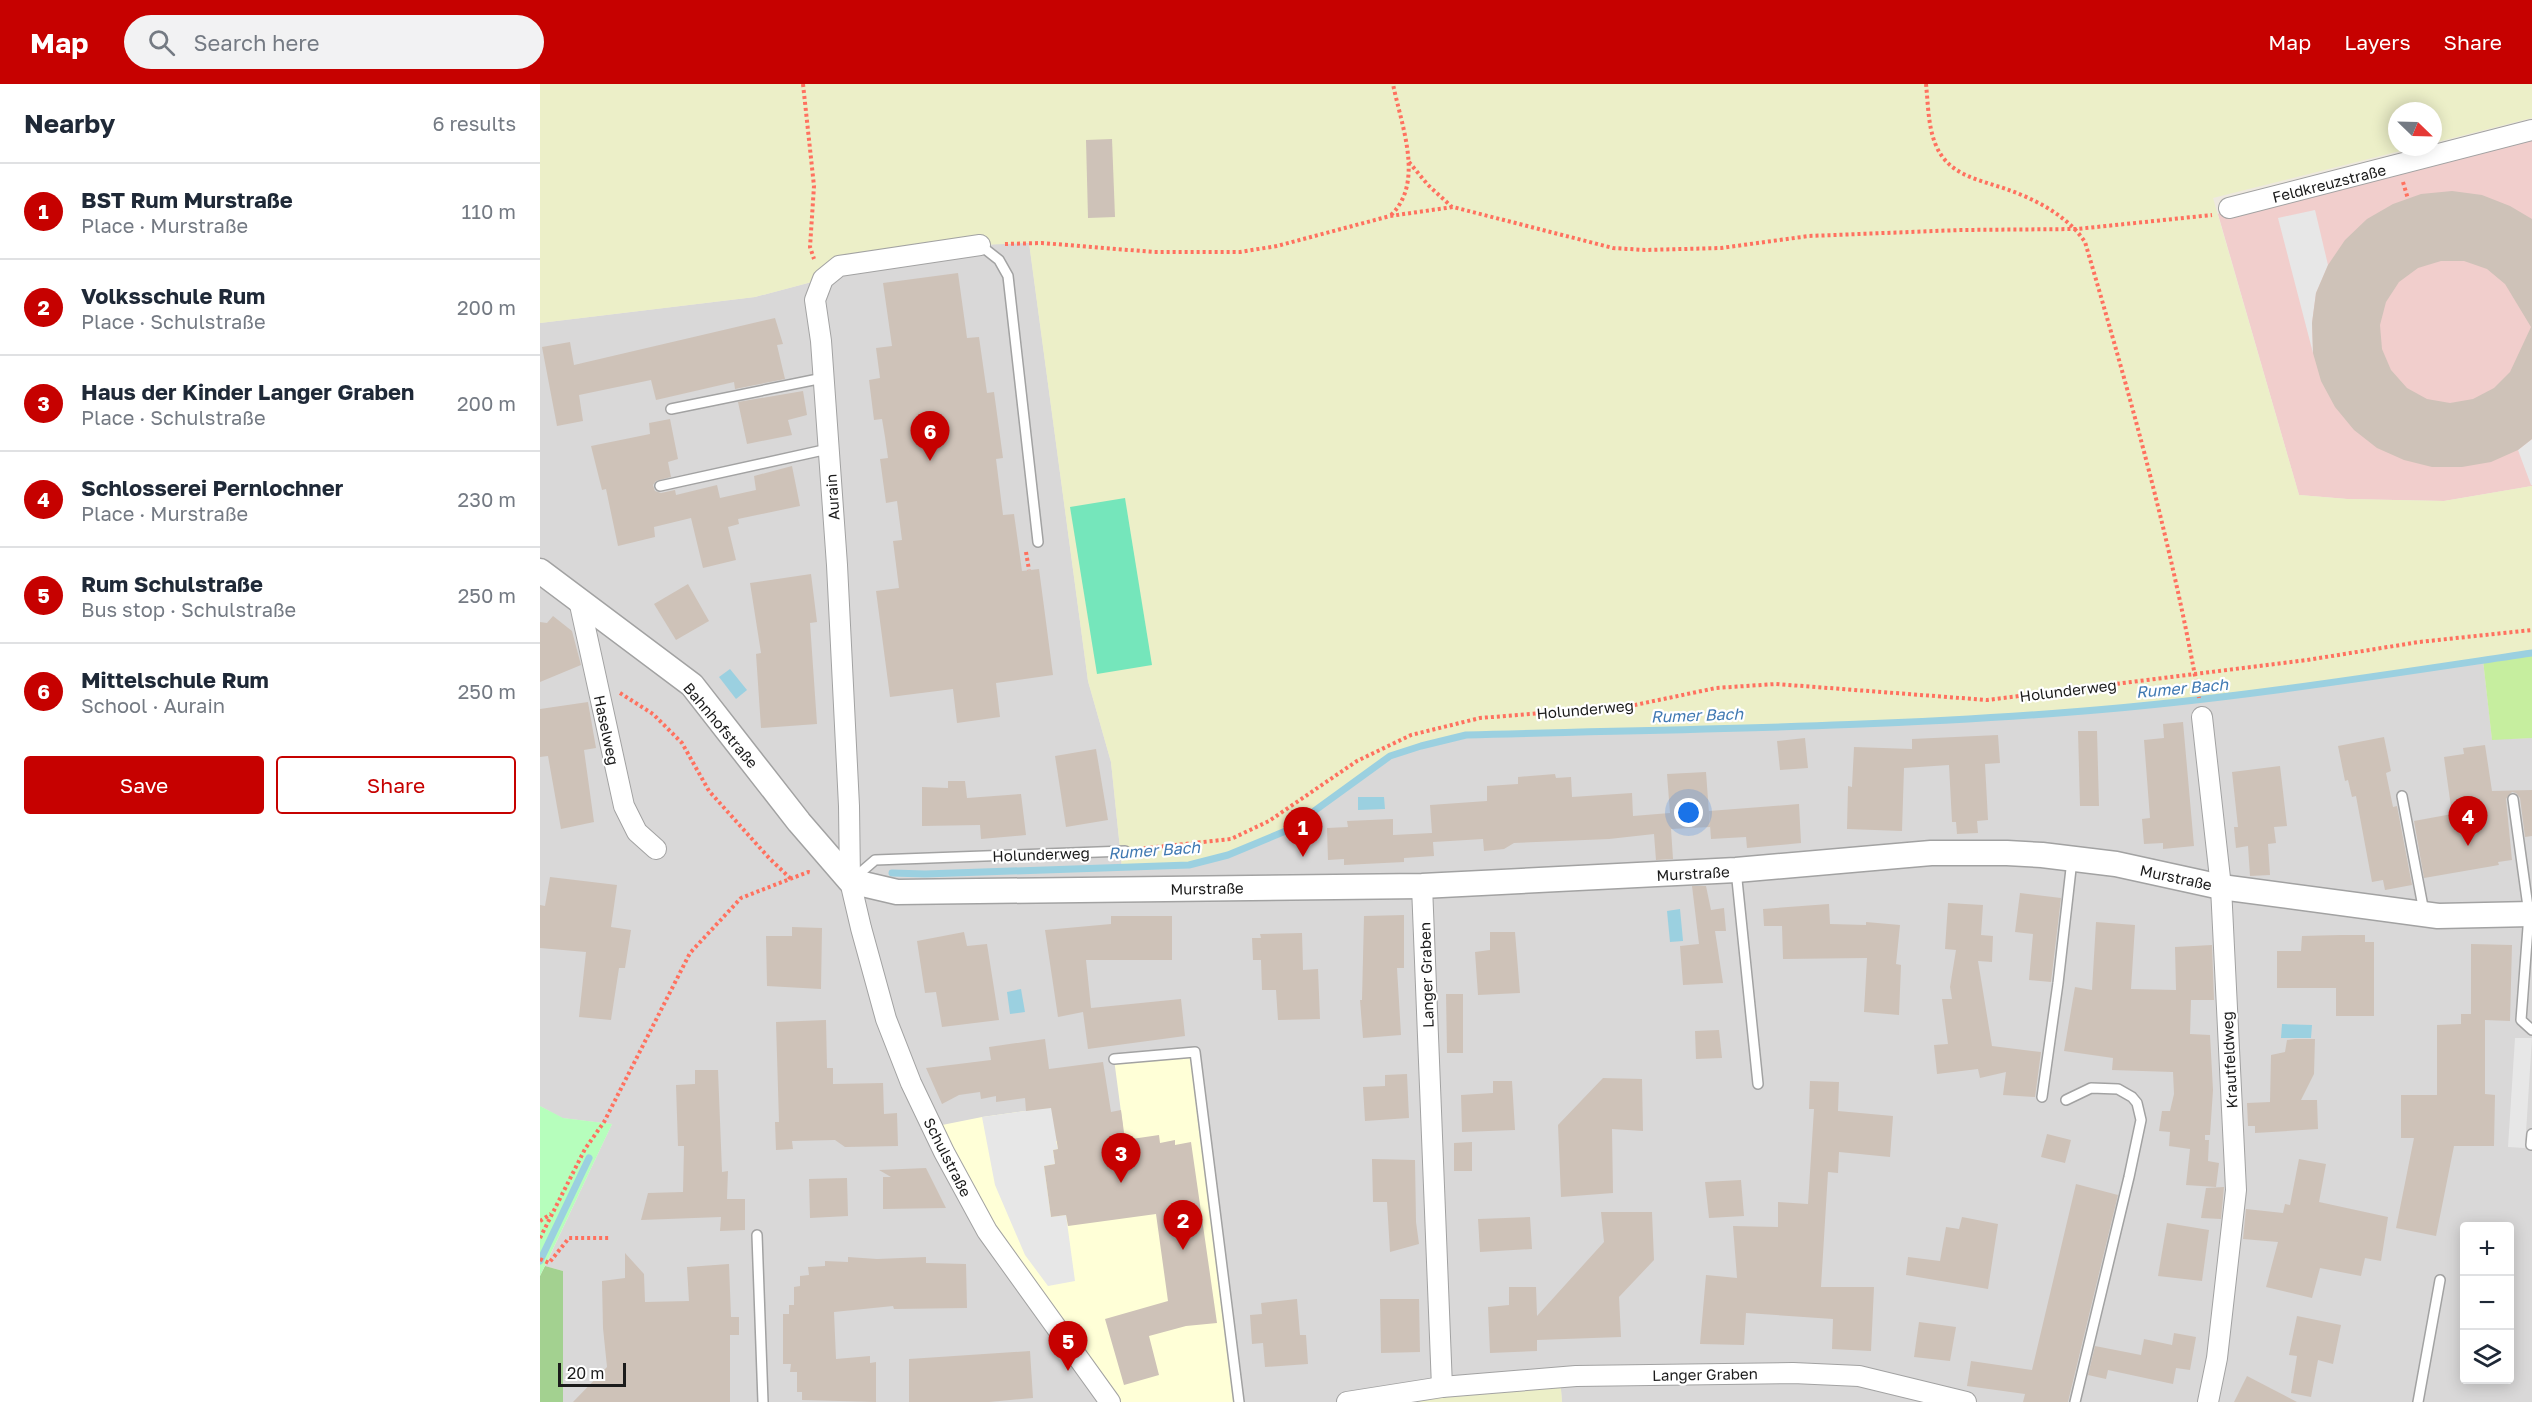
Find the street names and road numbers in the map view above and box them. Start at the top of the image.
street label: Feldkreuzstraße [2270,160,2388,206]
street label: Aurain [821,473,843,521]
street label: Holunderweg [2019,675,2117,705]
street label: Bahnhofstraße [680,679,762,772]
street label: Haselweg [591,693,623,767]
street label: Holunderweg [1536,696,1634,722]
street label: Holunderweg [992,843,1090,865]
street label: Murstraße [2138,861,2214,893]
street label: Murstraße [1656,862,1730,884]
street label: Murstraße [1170,878,1244,898]
street label: Langer Graben [1415,922,1437,1028]
street label: Krautfeldweg [2217,1011,2241,1109]
street label: Schulstraße [920,1114,976,1200]
street label: Langer Graben [1652,1364,1758,1384]

